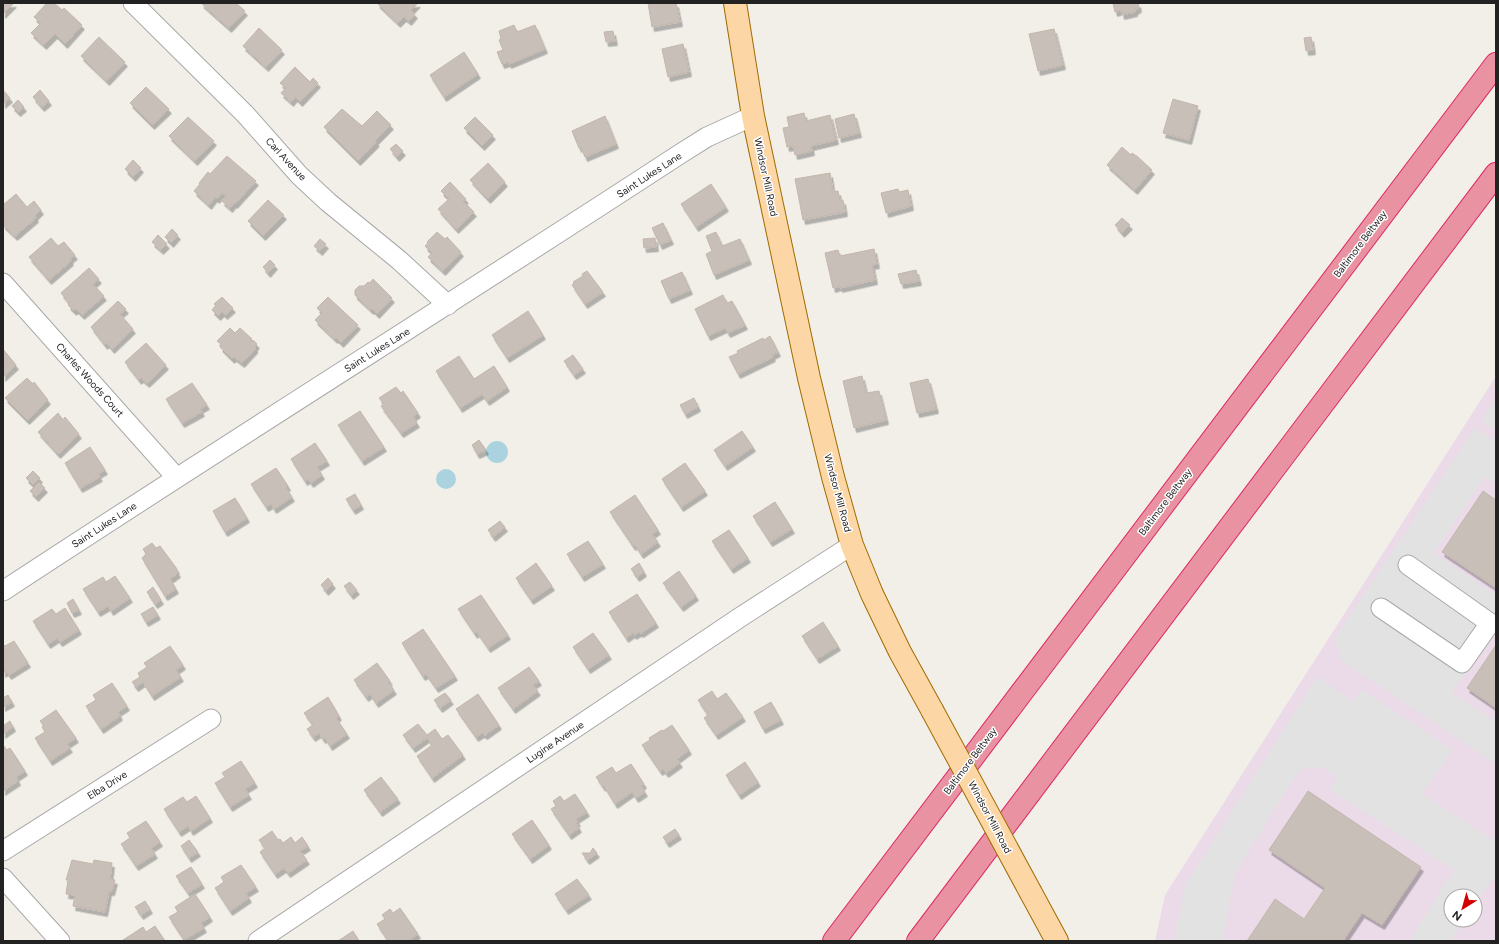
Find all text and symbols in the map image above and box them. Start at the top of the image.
street label: Carl Avenue [263,135,310,184]
street label: Windsor Mill Road [751,136,781,218]
street label: Saint Lukes Lane [614,149,684,201]
street label: Baltimore Beltway [1331,207,1390,280]
street label: Saint Lukes Lane [342,324,413,375]
street label: Charles Woods Court [53,340,127,420]
street label: Windsor Mill Road [821,453,855,534]
street label: Baltimore Beltway [1136,465,1195,538]
street label: Saint Lukes Lane [69,499,139,551]
street label: Lugine Avenue [524,718,587,766]
street label: Baltimore Beltway [941,724,1000,797]
street label: Elba Drive [85,767,130,802]
street label: Windsor Mill Road [965,778,1015,856]
north arrow [1443,888,1483,928]
text: N [1450,908,1465,923]

